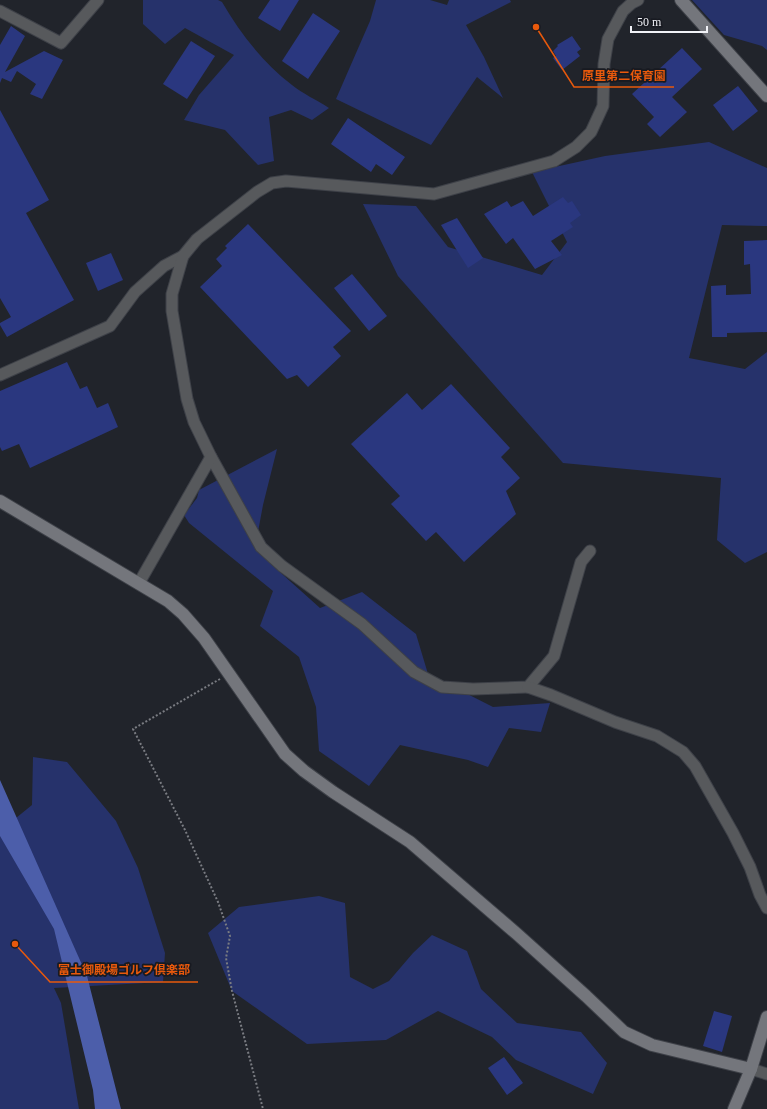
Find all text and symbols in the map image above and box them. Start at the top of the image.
scale bar [631,8,707,34]
text: 50 m [637,15,662,29]
callout: 原里第二保育園 [574,63,674,87]
text: 原里第二保育園 [582,69,666,83]
callout: 富士御殿場ゴルフ倶楽部 [50,958,198,982]
text: 富士御殿場ゴルフ倶楽部 [58,963,190,977]

